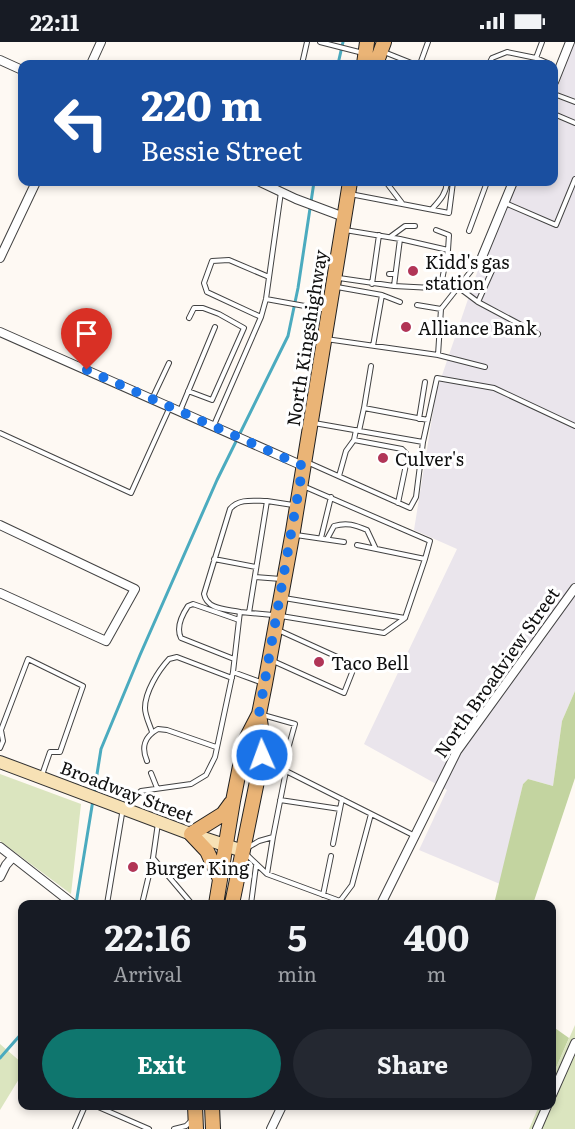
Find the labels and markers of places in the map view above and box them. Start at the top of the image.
place label: Kidd's gas station [425,248,509,296]
marker: Kidd's gas station [406,264,420,278]
pin [61,308,112,370]
place label: Alliance Bank [418,314,538,341]
marker: Alliance Bank [399,320,413,334]
place label: Culver's [395,445,464,472]
marker: Culver's [376,451,390,465]
place label: Taco Bell [331,649,409,676]
marker: Taco Bell [312,655,326,669]
place label: Burger King [145,854,250,881]
marker: Burger King [126,860,140,874]

